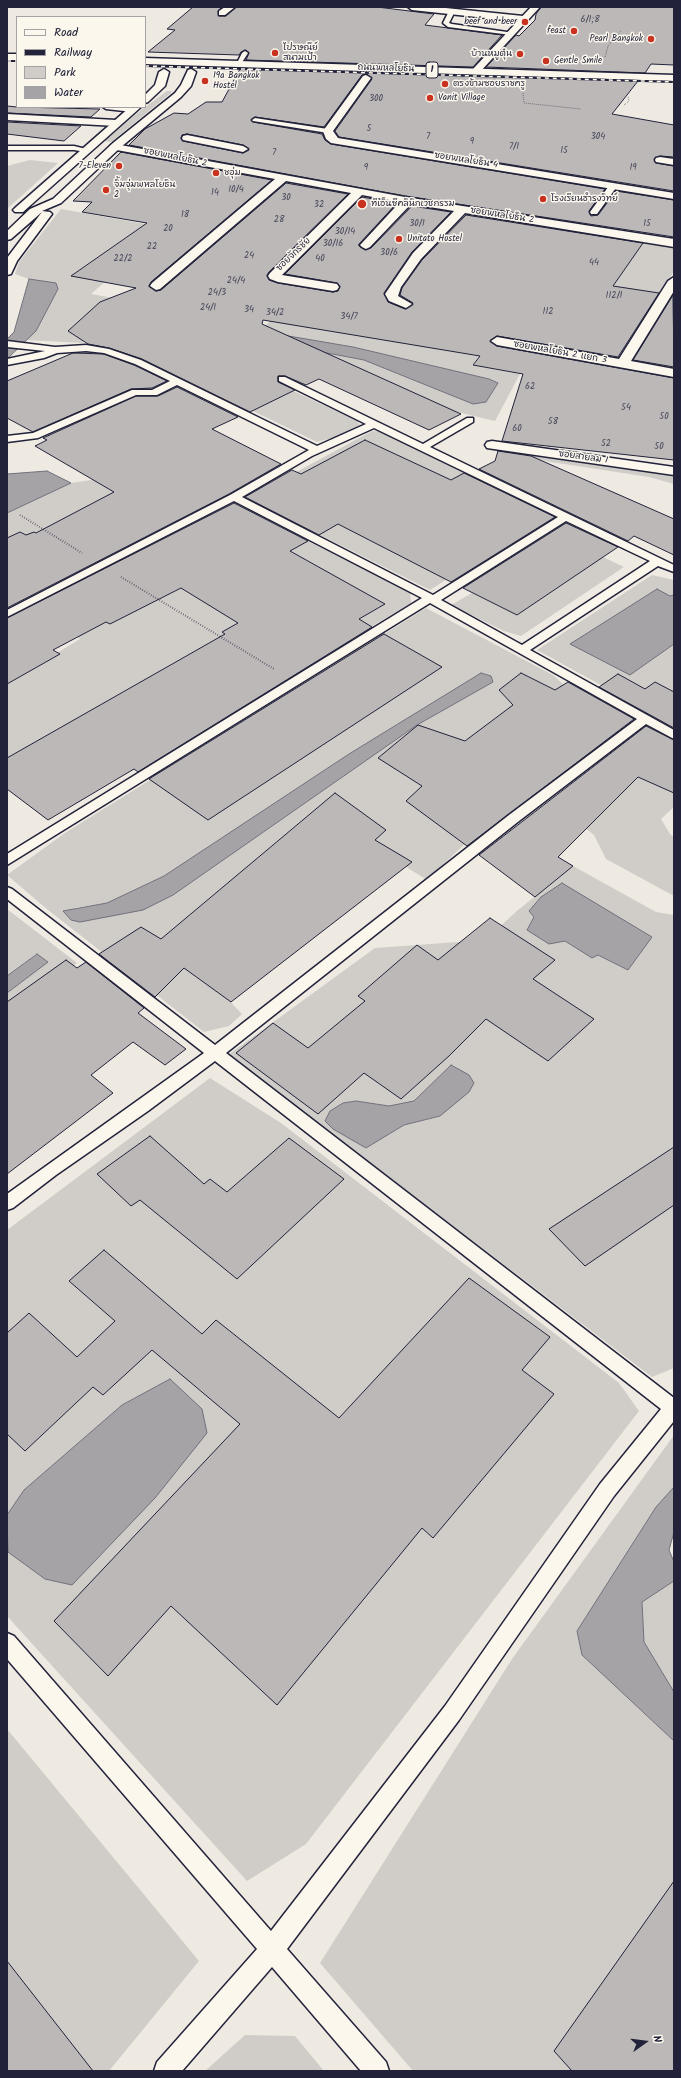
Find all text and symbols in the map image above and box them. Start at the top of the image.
house number: 6/1;8 [580,15,600,25]
legend [16,16,146,108]
place label: beef and beer [464,17,517,27]
marker: beef and beer [520,17,530,27]
text: Road [54,23,78,42]
place label: feast [547,26,566,36]
marker: feast [569,26,579,36]
place label: Pearl Bangkok [590,34,643,44]
marker: Pearl Bangkok [646,34,656,44]
text: Railway [54,43,92,62]
place label: ไปรษณีย์ สนามเป้า [283,43,318,64]
marker: ไปรษณีย์ สนามเป้า [270,48,280,58]
place label: บ้านหมูตุ๋น [471,49,512,59]
marker: บ้านหมูตุ๋น [515,49,525,59]
marker: Gentle Smile [541,56,551,66]
place label: Gentle Smile [554,56,602,66]
road number: 1 [426,62,438,78]
text: Park [54,63,76,82]
street label: ถนนพหลโยธิน [357,63,415,75]
place label: 19a Bangkok Hostel [213,71,260,92]
marker: 19a Bangkok Hostel [200,76,210,86]
marker: ตรงข้ามซอยราชครู [440,79,450,89]
place label: ตรงข้ามซอยราชครู [453,79,525,89]
text: Water [54,83,83,102]
marker: Vanit Village [425,93,435,103]
place label: Vanit Village [438,93,485,103]
house number: 300 [369,94,383,104]
house number: 5 [367,124,371,134]
house number: 7 [426,132,430,142]
house number: 304 [591,132,605,142]
house number: 9 [470,137,474,147]
house number: 7/1 [509,142,519,152]
street label: ซอยพหลโยธิน 2 [142,146,208,170]
house number: 15 [560,146,568,156]
house number: 7 [272,148,276,158]
street label: ซอยพหลโยธิน 4 [433,151,499,171]
place label: 7-Eleven [79,161,111,171]
marker: 7-Eleven [114,161,124,171]
house number: 9 [364,163,368,173]
house number: 19 [629,163,637,173]
marker: ชอุ่ม [211,168,221,178]
place label: ชอุ่ม [224,168,241,178]
place label: จิ้มจุ่มพหลโยธิน 2 [114,180,175,201]
marker: จิ้มจุ่มพหลโยธิน 2 [101,185,111,195]
house number: 10/4 [228,185,244,195]
house number: 14 [211,188,219,198]
house number: 30 [281,193,291,203]
marker: โรงเรียนธำรงวิทย์ [538,194,548,204]
place label: โรงเรียนธำรงวิทย์ [551,194,618,204]
marker: ทีเอ็นซีคลินิกเวชกรรม [356,198,368,210]
place label: ทีเอ็นซีคลินิกเวชกรรม [371,199,455,209]
house number: 32 [314,200,324,210]
street label: ซอยพหลโยธิน 2 [469,206,535,226]
house number: 18 [181,210,189,220]
house number: 28 [274,215,284,225]
house number: 30/1 [409,219,425,229]
house number: 15 [643,219,651,229]
house number: 20 [163,224,173,234]
house number: 30/14 [335,227,355,237]
marker: Unitato Hostel [394,234,404,244]
place label: Unitato Hostel [407,234,462,244]
street label: ซอยจักรชัย [275,236,313,274]
house number: 30/16 [323,239,343,249]
house number: 22 [147,242,157,252]
house number: 30/6 [380,248,398,258]
house number: 24 [244,251,254,261]
house number: 22/2 [114,254,132,264]
house number: 40 [315,254,325,264]
house number: 44 [589,258,599,268]
house number: 24/4 [227,276,245,286]
house number: 24/3 [208,288,226,298]
house number: 112/1 [606,291,622,301]
house number: 24/1 [200,303,216,313]
house number: 34 [244,305,254,315]
house number: 112 [543,307,553,317]
house number: 34/2 [266,308,284,318]
house number: 34/7 [340,312,358,322]
street label: ซอยพหลโยธิน 2 แยก 3 [513,339,607,367]
house number: 62 [525,382,535,392]
house number: 54 [621,403,631,413]
house number: 50 [659,412,669,422]
house number: 58 [548,417,558,427]
house number: 60 [512,424,522,434]
house number: 52 [601,439,611,449]
house number: 50 [654,442,664,452]
street label: ซอยสายลม 1 [558,449,608,467]
north arrow [625,2022,665,2062]
text: N [647,2034,666,2045]

